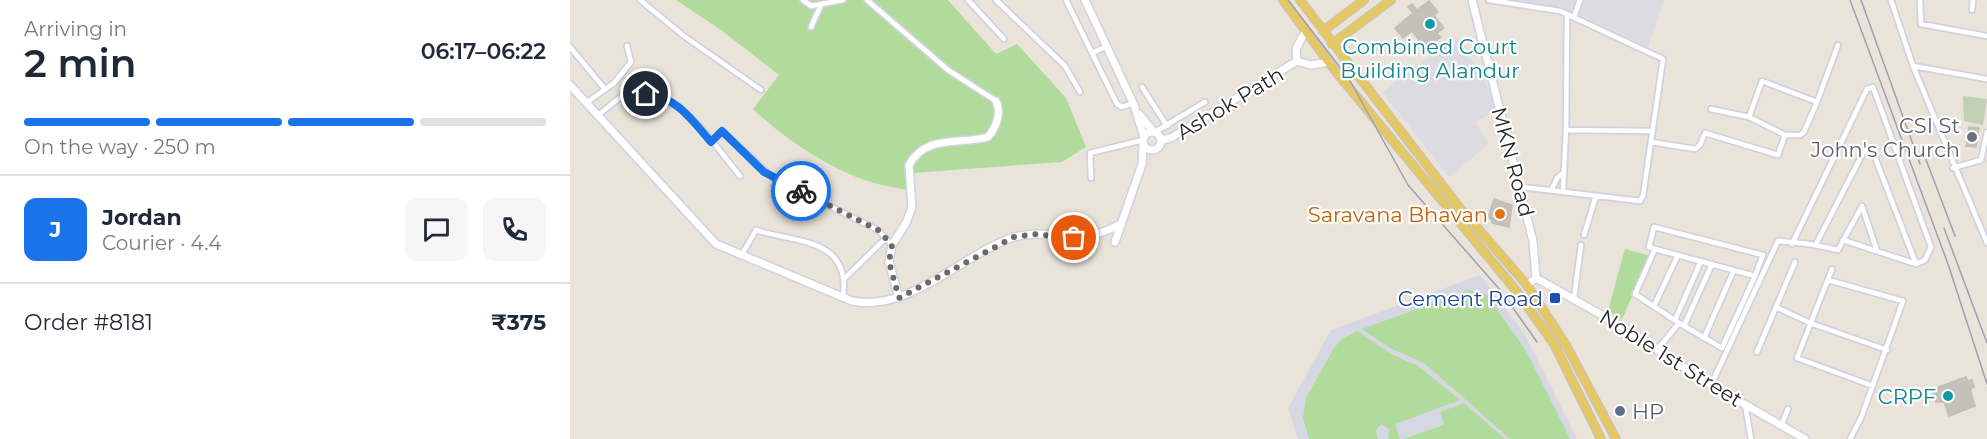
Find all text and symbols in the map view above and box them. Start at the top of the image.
text: Arriving in [24,17,127,41]
marker: Combined Court Building Alandur [1423,17,1437,31]
place label: Combined Court Building Alandur [1340,34,1520,83]
text: 06:17–06:22 [421,38,546,65]
text: 2 min [24,39,137,87]
street label: Ashok Path [1172,61,1288,145]
pin [620,68,671,119]
icon: home [629,77,662,110]
street label: MKN Road [1486,104,1540,220]
place label: CSI St John's Church [1810,113,1960,162]
marker: CSI St John's Church [1965,130,1979,144]
text: On the way · 250 m [24,135,216,159]
courier [771,161,831,221]
icon: bike [785,175,818,208]
button: chat [405,198,468,261]
button: phone [483,198,546,261]
place label: Saravana Bhavan [1308,202,1488,227]
text: Jordan [102,204,182,231]
marker: Saravana Bhavan [1493,207,1507,221]
pin [1048,212,1099,263]
text: J [50,216,61,243]
icon: bag [1057,221,1090,254]
text: Courier · 4.4 [102,231,221,255]
place label: Cement Road [1398,286,1543,311]
marker: Cement Road [1548,291,1562,305]
street label: Noble 1st Street [1595,304,1747,412]
text: Order #8181 [24,309,153,336]
text: ₹375 [491,309,546,336]
place label: CRPF [1878,384,1936,409]
marker: CRPF [1941,389,1955,403]
place label: HP [1632,399,1664,424]
marker: HP [1613,404,1627,418]

